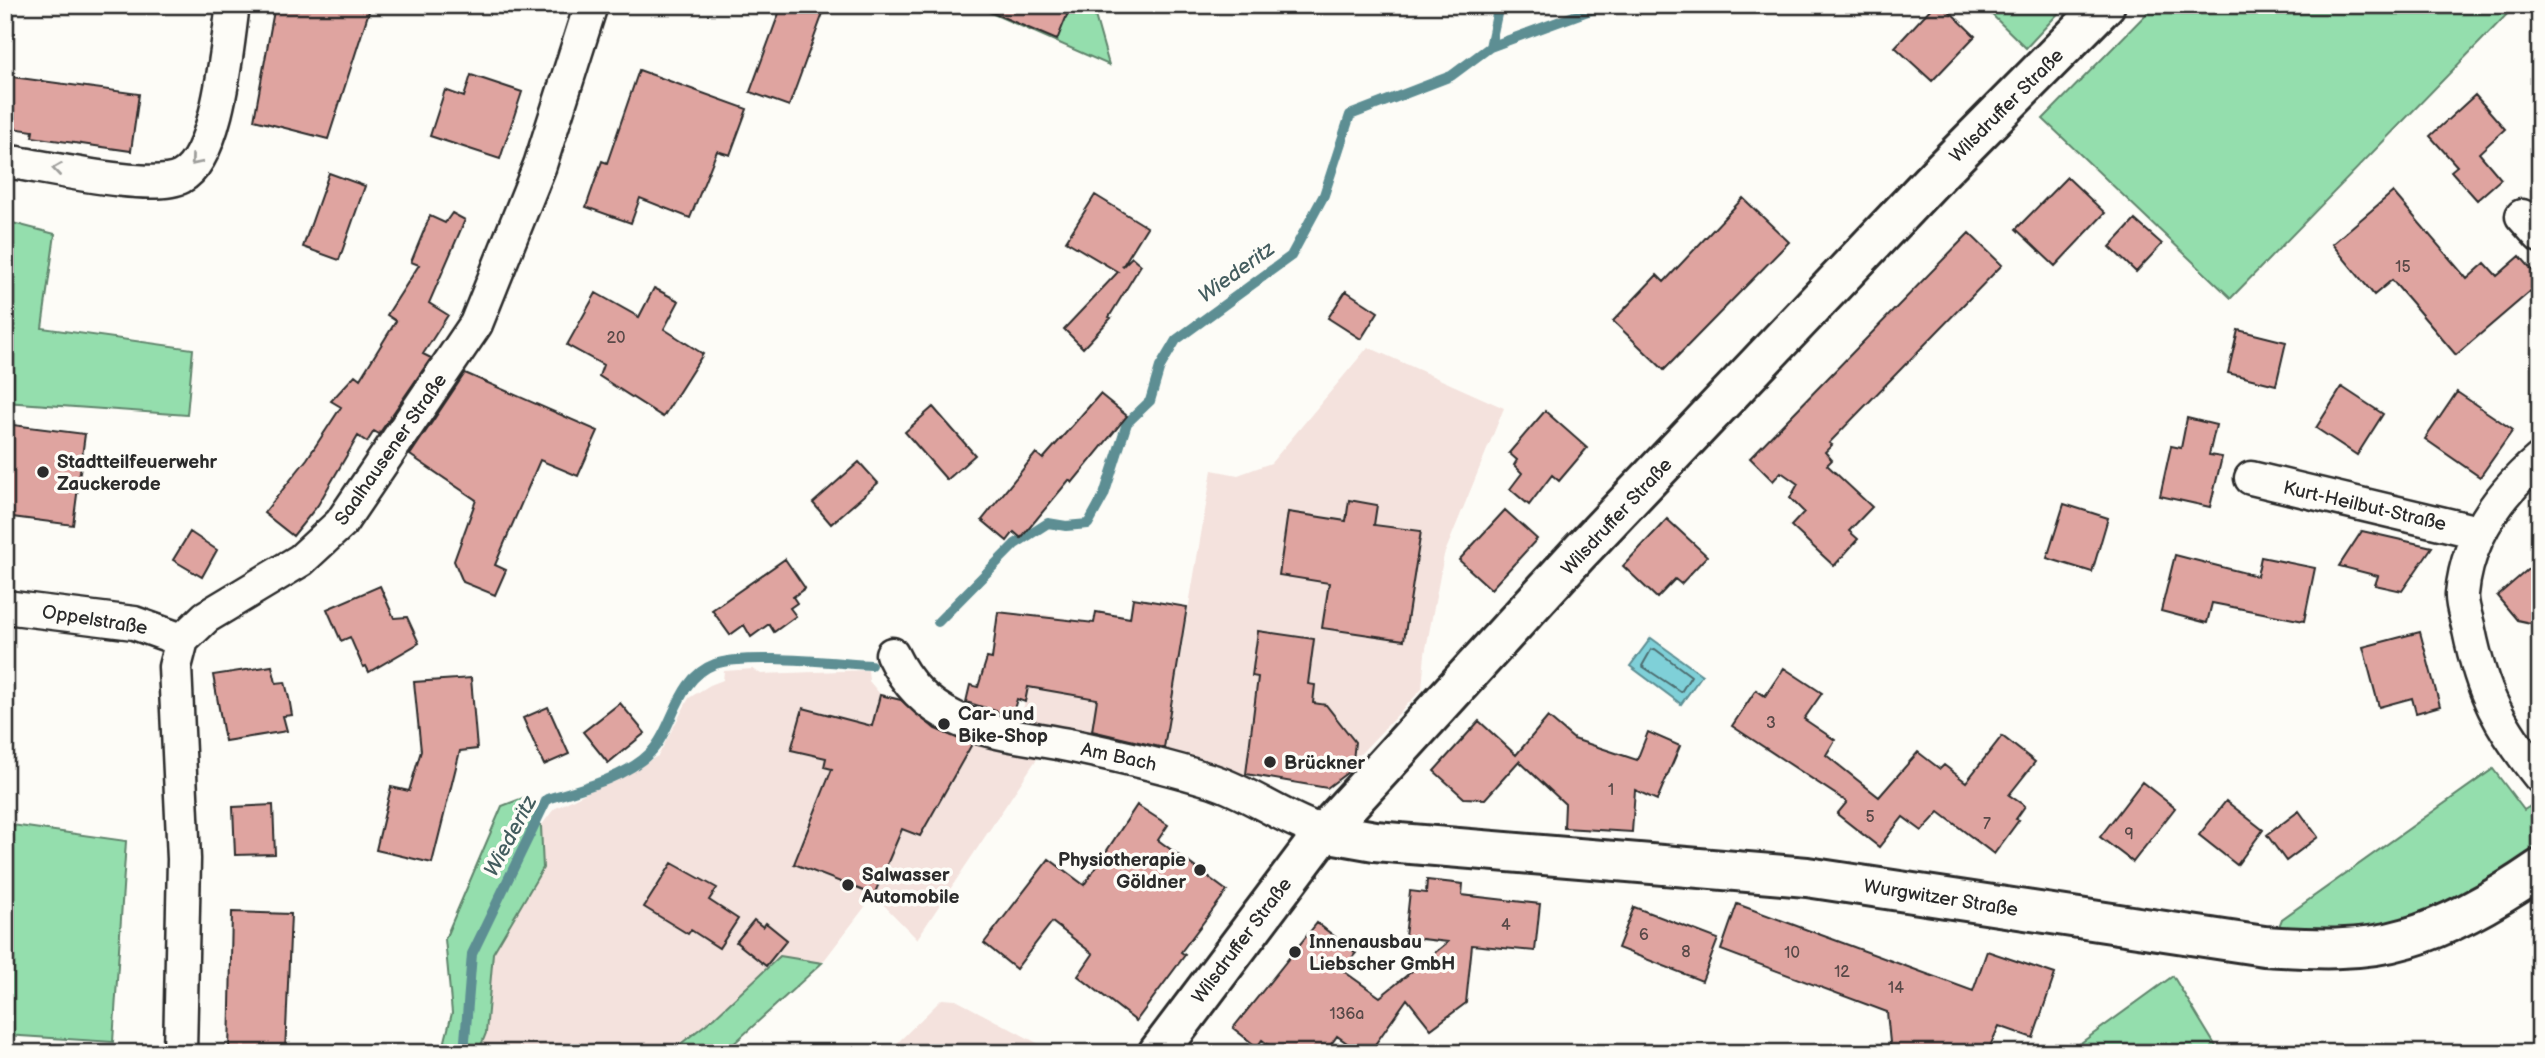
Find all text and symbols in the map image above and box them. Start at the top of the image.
street label: Wilsdruffer Straße [1945,44,2069,168]
one-way arrow [191,153,203,166]
one-way arrow [51,161,63,176]
water label: Wiederitz [1193,236,1279,308]
house number: 15 [2395,258,2411,277]
house number: 20 [607,329,625,348]
street label: Saalhausener Straße [330,370,452,530]
place label: Stadtteilfeuerwehr Zauckerode [57,451,218,496]
street label: Wilsdruffer Straße [1557,454,1677,580]
marker: Stadtteilfeuerwehr Zauckerode [35,464,51,480]
street label: Kurt-Heilbut-Straße [2281,477,2448,536]
street label: Oppelstraße [40,601,149,640]
place label: Car- und Bike-Shop [958,703,1048,748]
house number: 3 [1766,714,1776,733]
marker: Car- und Bike-Shop [936,716,952,732]
street label: Am Bach [1079,738,1159,777]
place label: Brückner [1284,752,1366,775]
marker: Brückner [1262,754,1278,770]
house number: 1 [1608,781,1614,800]
water label: Wiederitz [479,792,542,881]
house number: 5 [1865,808,1875,827]
house number: 7 [1983,815,1991,834]
house number: 9 [2124,825,2134,844]
place label: Physiotherapie Göldner [1058,849,1186,894]
marker: Physiotherapie Göldner [1192,862,1208,878]
place label: Salwasser Automobile [861,864,960,909]
street label: Wilsdruffer Straße [1187,873,1297,1008]
street label: Wurgwitzer Straße [1862,875,2020,922]
marker: Salwasser Automobile [840,877,856,893]
house number: 4 [1501,916,1511,935]
house number: 6 [1639,926,1649,945]
place label: Innenausbau Liebscher GmbH [1309,931,1455,976]
house number: 8 [1681,943,1691,962]
marker: Innenausbau Liebscher GmbH [1287,944,1303,960]
house number: 10 [1784,944,1800,963]
house number: 12 [1834,963,1850,982]
house number: 14 [1888,979,1904,998]
house number: 136a [1330,1005,1364,1024]

